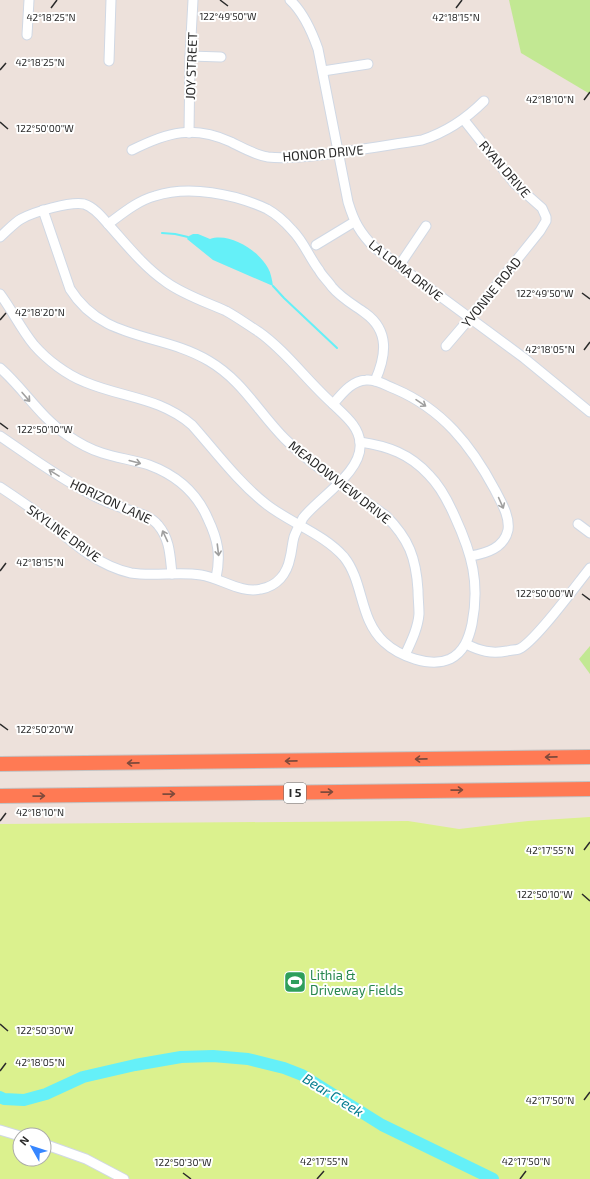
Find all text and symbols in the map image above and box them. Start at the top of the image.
text: 122°49'50"W [199,10,257,22]
text: 42°18'25"N [26,11,76,23]
text: 42°18'15"N [432,11,480,23]
street label: JOY STREET [182,31,200,100]
text: 42°18'25"N [15,56,65,68]
text: 42°18'10"N [526,93,574,105]
text: 122°50'00"W [16,122,74,134]
street label: RYAN DRIVE [476,137,534,201]
street label: HONOR DRIVE [282,141,364,165]
street label: LA LOMA DRIVE [366,236,446,304]
street label: YVONNE ROAD [458,254,524,330]
text: 122°49'50"W [516,287,574,299]
text: 42°18'20"N [15,306,65,318]
text: 42°18'05"N [525,343,575,355]
one-way arrow [21,392,31,402]
one-way arrow [416,399,427,407]
text: 122°50'10"W [17,423,73,435]
street label: MEADOWVIEW DRIVE [286,437,394,527]
one-way arrow [128,458,141,466]
one-way arrow [49,469,60,477]
street label: HORIZON LANE [68,475,154,527]
one-way arrow [498,496,506,508]
street label: SKYLINE DRIVE [24,501,104,565]
one-way arrow [161,530,168,542]
one-way arrow [214,543,222,556]
text: 42°18'15"N [16,556,64,568]
text: 122°50'00"W [516,587,574,599]
text: 122°50'20"W [17,723,74,735]
one-way arrow [545,753,558,761]
one-way arrow [415,755,428,763]
one-way arrow [285,757,298,765]
one-way arrow [127,759,140,767]
road number: I 5 [284,783,306,803]
one-way arrow [450,786,463,794]
one-way arrow [320,788,333,796]
one-way arrow [162,790,175,798]
one-way arrow [32,792,45,800]
text: 42°18'10"N [16,806,64,818]
text: 42°17'55"N [526,844,574,856]
text: 122°50'10"W [517,888,573,900]
place label: Lithia & Driveway Fields [310,967,403,998]
sports icon: Lithia & Driveway Fields [282,969,308,995]
text: 122°50'30"W [17,1024,74,1036]
text: 42°18'05"N [15,1056,65,1068]
water label: Bear Creek [300,1069,367,1120]
text: 42°17'50"N [526,1094,574,1106]
north arrow [12,1127,52,1167]
text: N [16,1133,31,1148]
text: 42°17'55"N [300,1155,348,1167]
text: 42°17'50"N [502,1155,550,1167]
text: 122°50'30"W [155,1156,212,1168]

